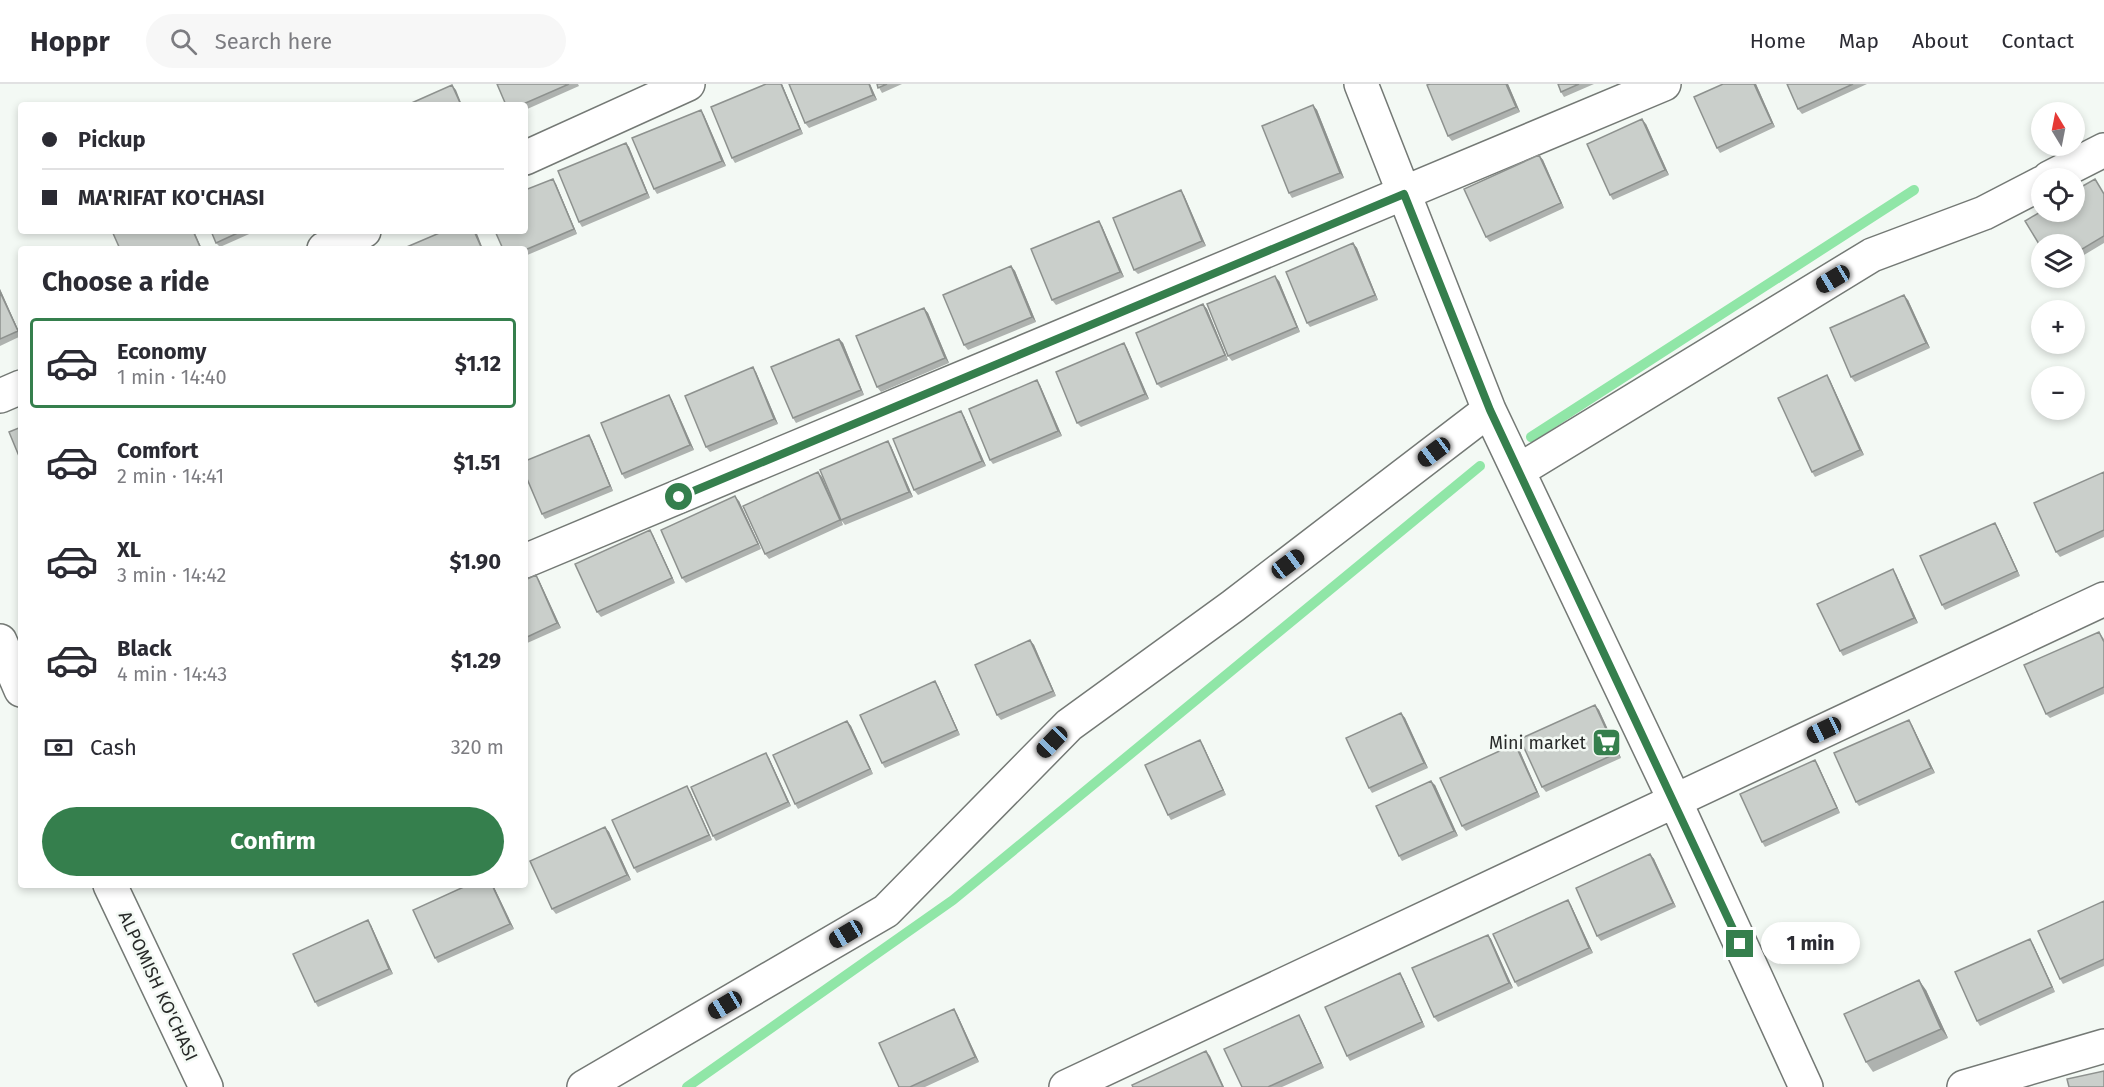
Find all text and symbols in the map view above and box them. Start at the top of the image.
search box [146,14,566,68]
text: Hoppr [30,25,110,58]
icon: search [167,25,200,58]
text: Search here [215,28,332,55]
text: Home [1750,28,1806,54]
text: Map [1839,28,1879,54]
text: About [1912,28,1969,54]
text: Contact [2002,28,2074,54]
north arrow [2031,102,2085,156]
map controls [2031,102,2085,420]
text: Pickup [78,126,146,153]
button: locate [2031,168,2085,222]
text: MA'RIFAT KO'CHASI [78,184,265,211]
button: layers [2031,234,2085,288]
car [1813,262,1853,296]
text: Choose a ride [42,266,209,298]
button: + [2031,300,2085,354]
icon: car [45,336,99,390]
text: Economy [117,338,206,365]
text: $1.12 [455,350,501,377]
text: 1 min · 14:40 [117,365,227,389]
button: − [2031,366,2085,420]
car [1414,434,1454,470]
icon: car [45,435,99,489]
text: Comfort [117,437,198,464]
text: $1.51 [453,449,501,476]
text: 2 min · 14:41 [117,464,224,488]
route start [665,483,692,510]
icon: car [45,534,99,588]
text: XL [117,536,141,563]
car [1268,546,1308,582]
text: $1.90 [450,548,501,575]
text: 3 min · 14:42 [117,563,226,587]
icon: car [45,633,99,687]
text: Black [117,635,172,662]
text: $1.29 [451,647,501,674]
text: 4 min · 14:43 [117,662,227,686]
car [1804,714,1844,746]
car [1033,723,1071,761]
supermarket icon: Mini market [1591,727,1623,759]
icon: cash [42,731,75,764]
place label: Mini market [1489,732,1586,754]
text: Cash [90,734,137,761]
text: 320 m [451,735,504,759]
button: Confirm [42,807,504,876]
street label: ALPOMISH KO'CHASI [114,908,202,1064]
car [826,917,866,951]
callout: 1 min [1761,923,1860,965]
route end [1726,930,1753,957]
text: 1 min [1786,931,1835,955]
car [705,988,745,1022]

